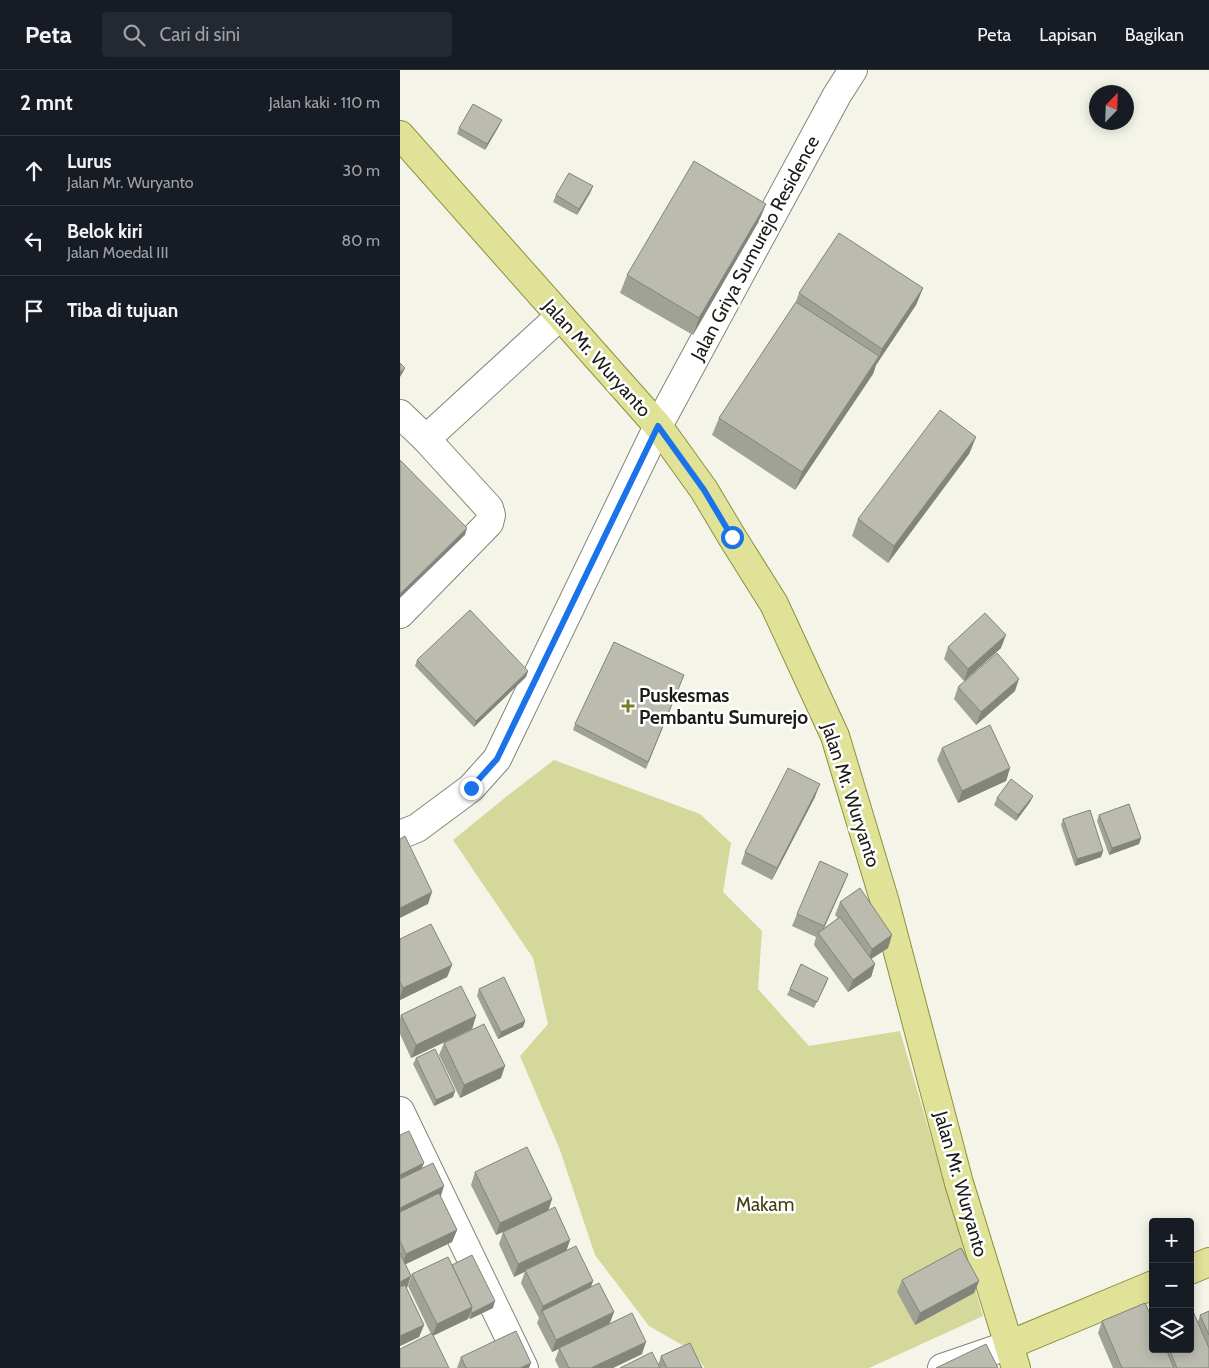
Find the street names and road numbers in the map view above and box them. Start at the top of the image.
street label: Jalan Griya Sumurejo Residence [685,131,824,365]
street label: Jalan Mr. Wuryanto [537,294,656,422]
street label: Jalan Mr. Wuryanto [817,719,885,870]
street label: Jalan Mr. Wuryanto [929,1108,993,1259]

